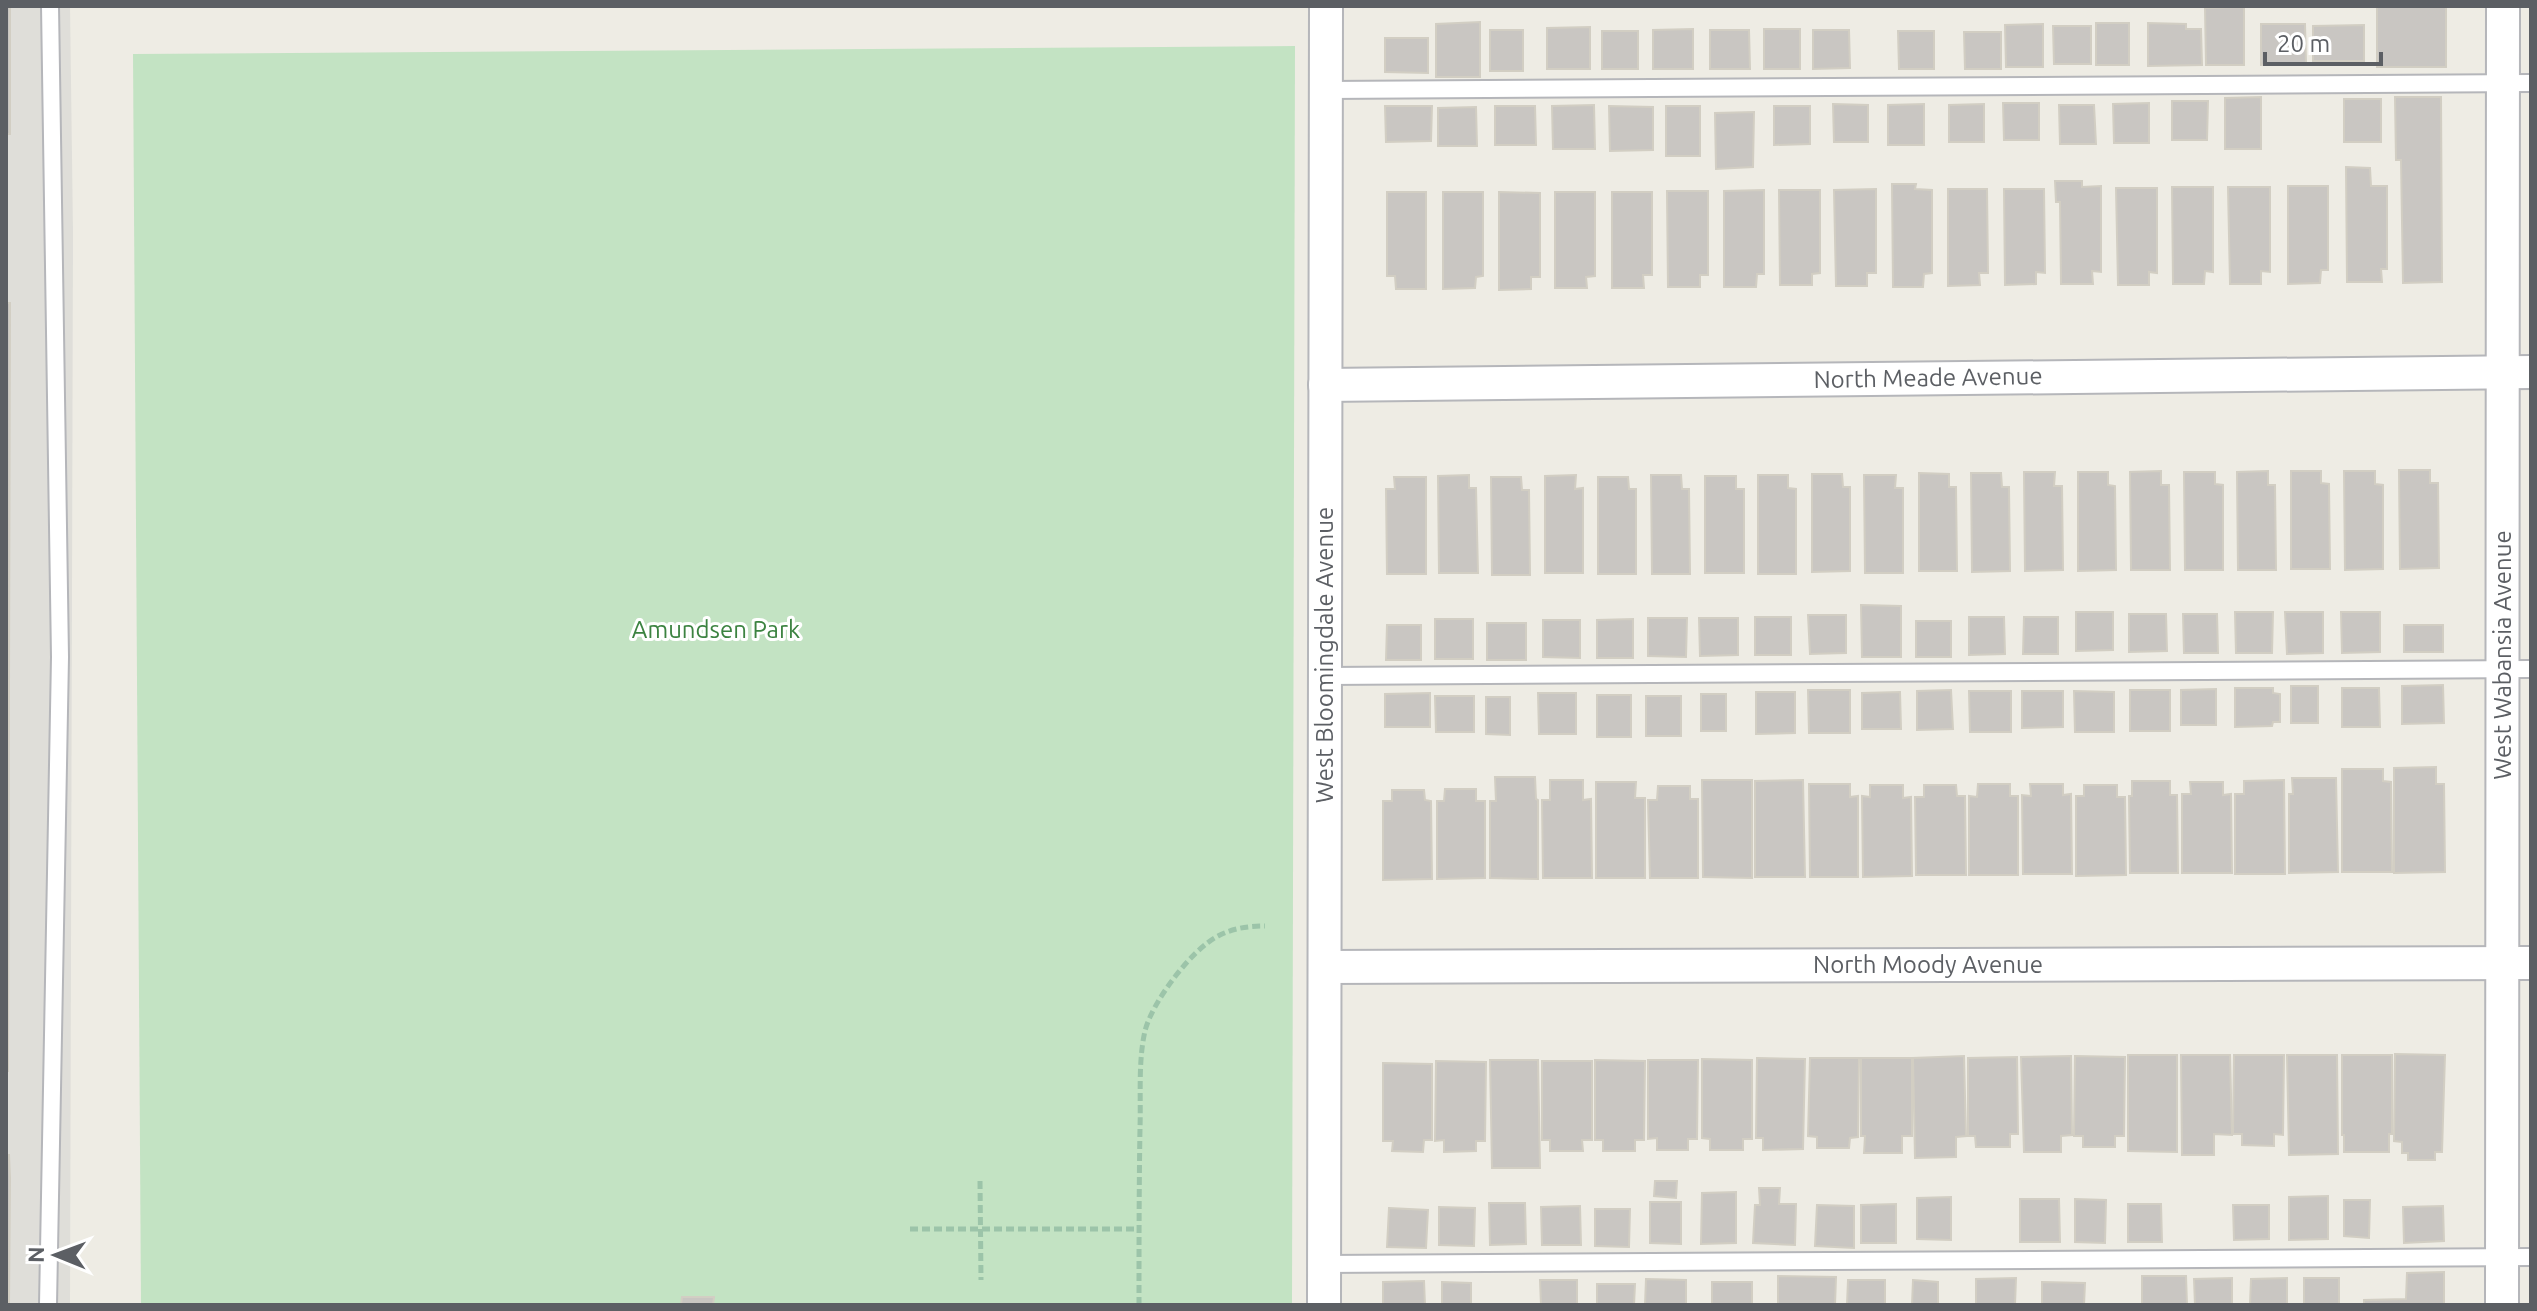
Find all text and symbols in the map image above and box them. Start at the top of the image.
scale bar [2265,16,2381,66]
text: 20 m [2277,30,2330,57]
street label: North Meade Avenue [1813,362,2043,393]
street label: West Bloomingdale Avenue [1311,507,1338,803]
street label: West Wabansia Avenue [2489,530,2516,780]
park label: Amundsen Park [632,616,800,643]
street label: North Moody Avenue [1813,951,2043,978]
north arrow [16,1215,96,1295]
text: N [23,1246,48,1263]

